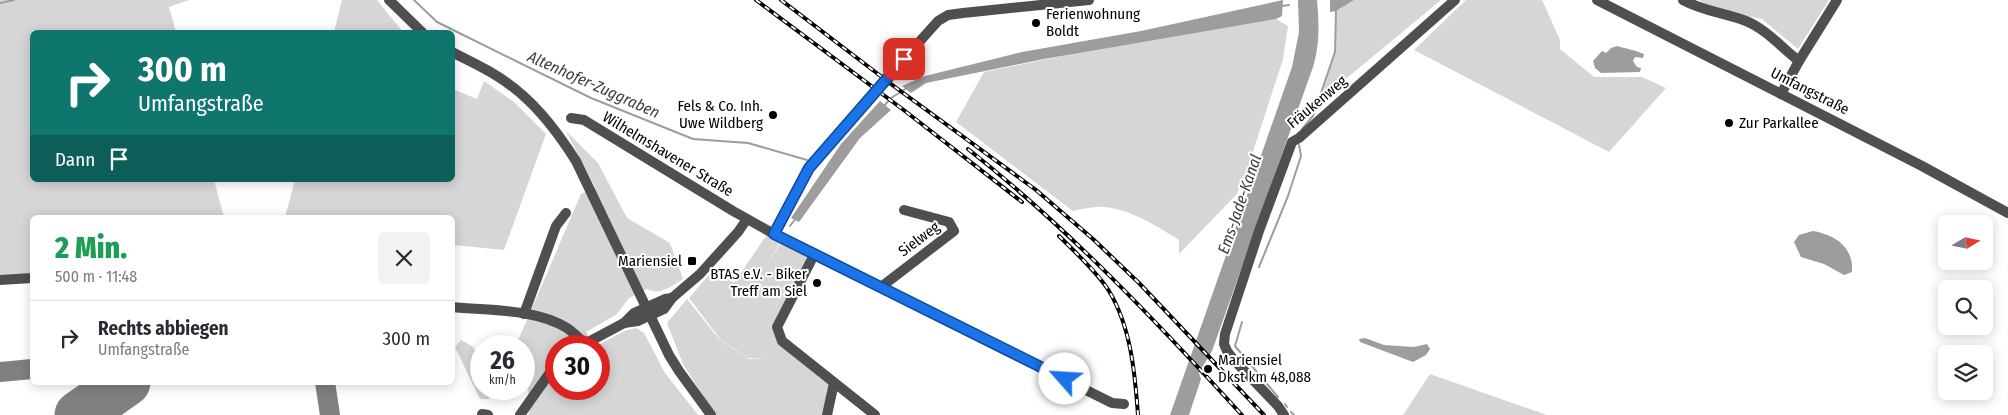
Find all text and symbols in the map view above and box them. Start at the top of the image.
place label: Ferienwohnung Boldt [1046,5,1140,40]
marker: Ferienwohnung Boldt [1030,17,1042,29]
pin [883,38,925,80]
icon: arrive [890,45,918,73]
water label: Altenhofer-Zuggraben [524,46,663,122]
text: 300 m [138,48,227,90]
icon: right [55,50,120,115]
street label: Umfangstraße [1768,64,1852,118]
street label: Fräukenweg [1283,72,1351,132]
text: Umfangstraße [138,90,264,117]
place label: Fels & Co. Inh. Uwe Wildberg [677,97,763,132]
street label: Wilhelmshavener Straße [599,108,737,200]
marker: Fels & Co. Inh. Uwe Wildberg [767,109,779,121]
place label: Zur Parkallee [1739,114,1819,132]
marker: Zur Parkallee [1723,117,1735,129]
icon: arrive [105,145,133,173]
text: Dann [55,148,95,171]
water label: Ems-Jade-Kanal [1214,152,1265,256]
north arrow [1938,215,1992,270]
map controls [1938,215,1993,400]
street label: Sielweg [895,218,943,260]
text: 2 Min. [55,230,127,266]
button: close [378,232,430,284]
place label: Mariensiel [618,252,682,270]
marker: Mariensiel [686,255,698,267]
place label: BTAS e.V. - Biker Treff am Siel [710,265,808,300]
text: 500 m · 11:48 [55,267,137,286]
marker: BTAS e.V. - Biker Treff am Siel [811,277,823,289]
button: search [1938,280,1993,335]
text: Rechts abbiegen [98,317,228,340]
icon: right [55,324,83,352]
text: 300 m [383,327,430,350]
speed limit sign: 30 [545,335,610,400]
text: Umfangstraße [98,340,189,359]
button: layers [1938,345,1993,400]
text: 26 [490,346,515,376]
place label: Mariensiel Dkst km 48,088 [1218,351,1311,386]
position arrow [1038,352,1090,404]
marker: Mariensiel Dkst km 48,088 [1202,363,1214,375]
text: km/h [489,373,516,387]

